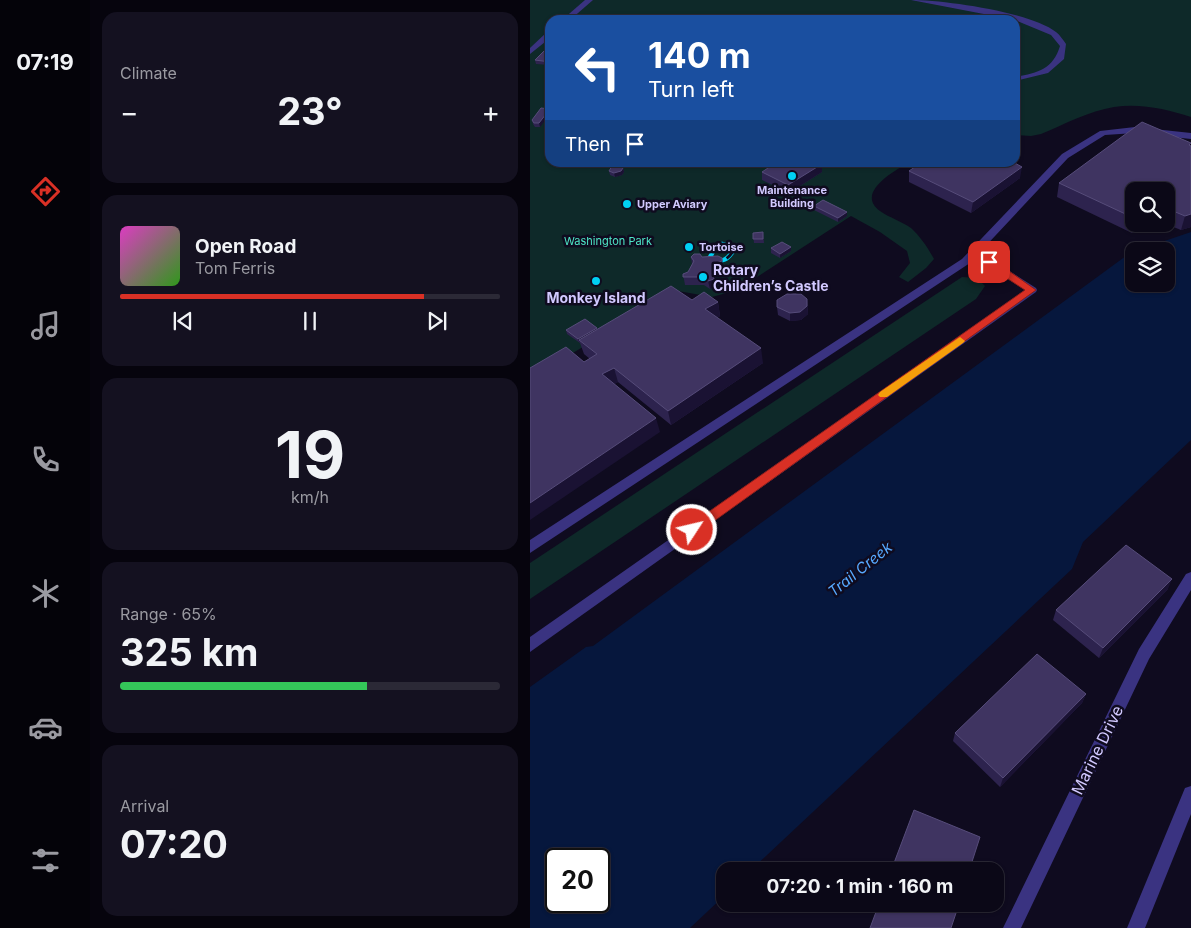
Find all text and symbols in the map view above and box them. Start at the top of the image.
text: 140 m [648,34,751,76]
icon: left [565,35,630,100]
text: 07:19 [16,49,74,75]
text: Climate [120,63,177,83]
text: Turn left [648,76,734,102]
text: 23° [277,88,343,134]
text: − [120,95,139,129]
text: + [481,95,500,129]
icon: arrive [621,130,649,158]
text: Then [565,133,611,156]
marker: Maintenance Building [786,170,798,182]
icon: directions [28,174,63,209]
map controls [1125,182,1175,292]
button: search [1125,182,1175,232]
place label: Maintenance Building [757,183,827,210]
place label: Upper Aviary [637,197,708,211]
marker: Upper Aviary [621,198,633,210]
park label: Washington Park [564,234,652,248]
text: Open Road [195,235,296,258]
place label: Tortoise [699,240,744,254]
marker: Tortoise [683,241,695,253]
pin [968,241,1010,283]
button: layers [1125,242,1175,292]
icon: arrive [975,248,1003,276]
text: Tom Ferris [195,258,275,278]
place label: Rotary Children’s Castle [713,261,829,294]
marker: Rotary Children’s Castle [697,271,709,283]
marker: Monkey Island [590,275,602,287]
place label: Monkey Island [546,289,646,306]
icon: previous [169,307,197,335]
icon: pause [296,307,324,335]
icon: next [423,307,451,335]
icon: music [28,308,63,343]
text: 19 [275,415,345,494]
icon: phone [28,442,63,477]
text: km/h [291,487,329,507]
position arrow [665,503,717,555]
water label: Trail Creek [824,537,896,601]
icon: climate [28,576,63,611]
text: Range · 65% [120,604,217,624]
text: 325 km [120,629,258,675]
street label: Marine Drive [1067,702,1127,798]
icon: car [28,710,63,745]
text: Arrival [120,796,169,816]
text: 07:20 [120,821,228,867]
icon: filters [28,843,63,878]
speed limit sign: 20 [545,848,610,913]
text: 07:20 · 1 min · 160 m [767,875,953,898]

